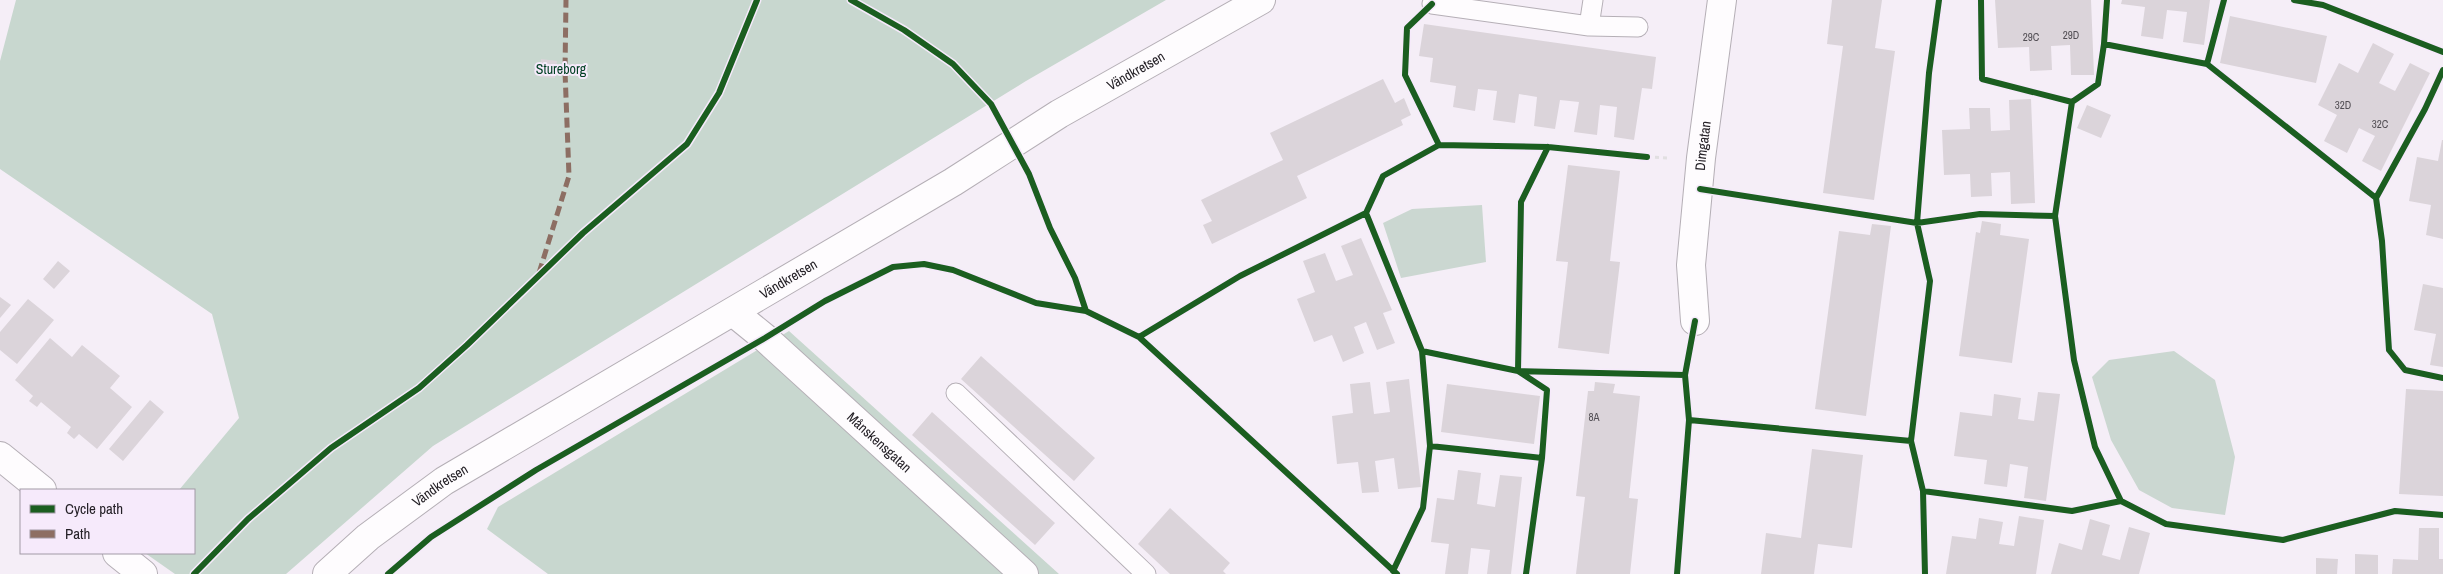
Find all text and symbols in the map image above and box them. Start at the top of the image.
house number: 29D [2063,28,2079,42]
house number: 29C [2023,30,2040,44]
street label: Vändkretsen [1104,47,1168,94]
park label: Stureborg [536,60,587,78]
house number: 32D [2335,98,2351,112]
house number: 32C [2372,117,2389,131]
street label: Dimgatan [1691,120,1715,171]
street label: Vändkretsen [756,255,820,303]
street label: Månskensgatan [843,408,915,476]
house number: 8A [1588,410,1600,424]
street label: Vändkretsen [408,460,471,510]
legend [20,489,195,554]
text: Cycle path [65,498,123,519]
text: Path [65,523,90,544]

